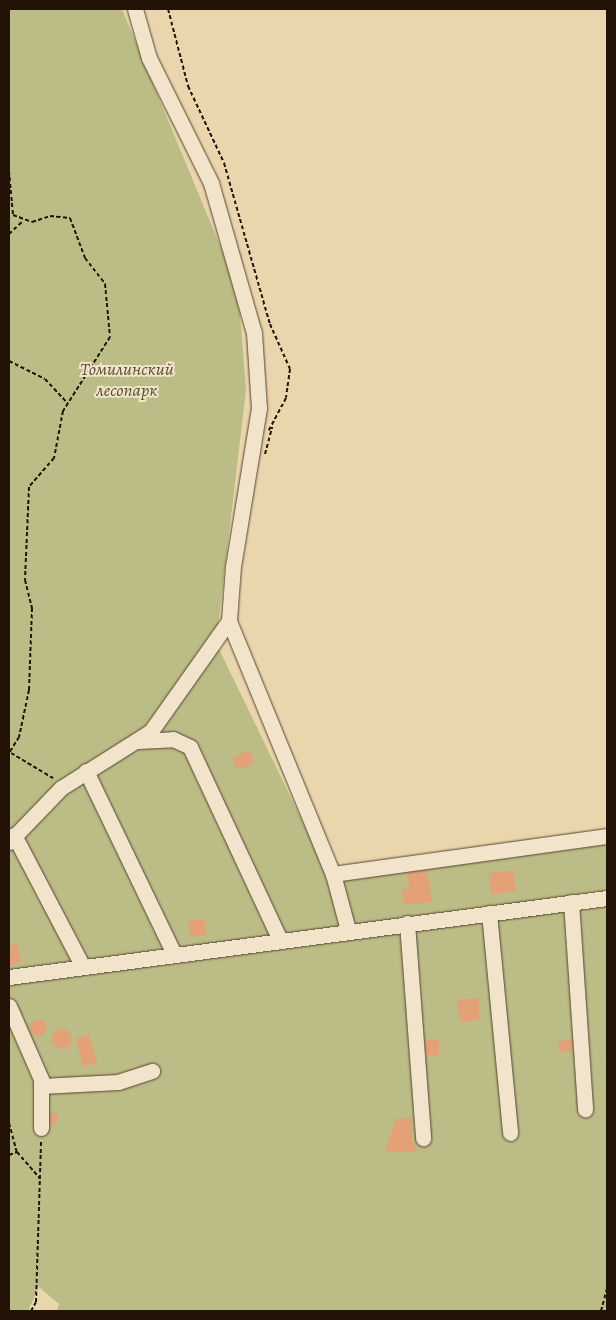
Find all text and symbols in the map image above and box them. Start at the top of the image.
park label: Томилинский лесопарк [80,359,174,402]

